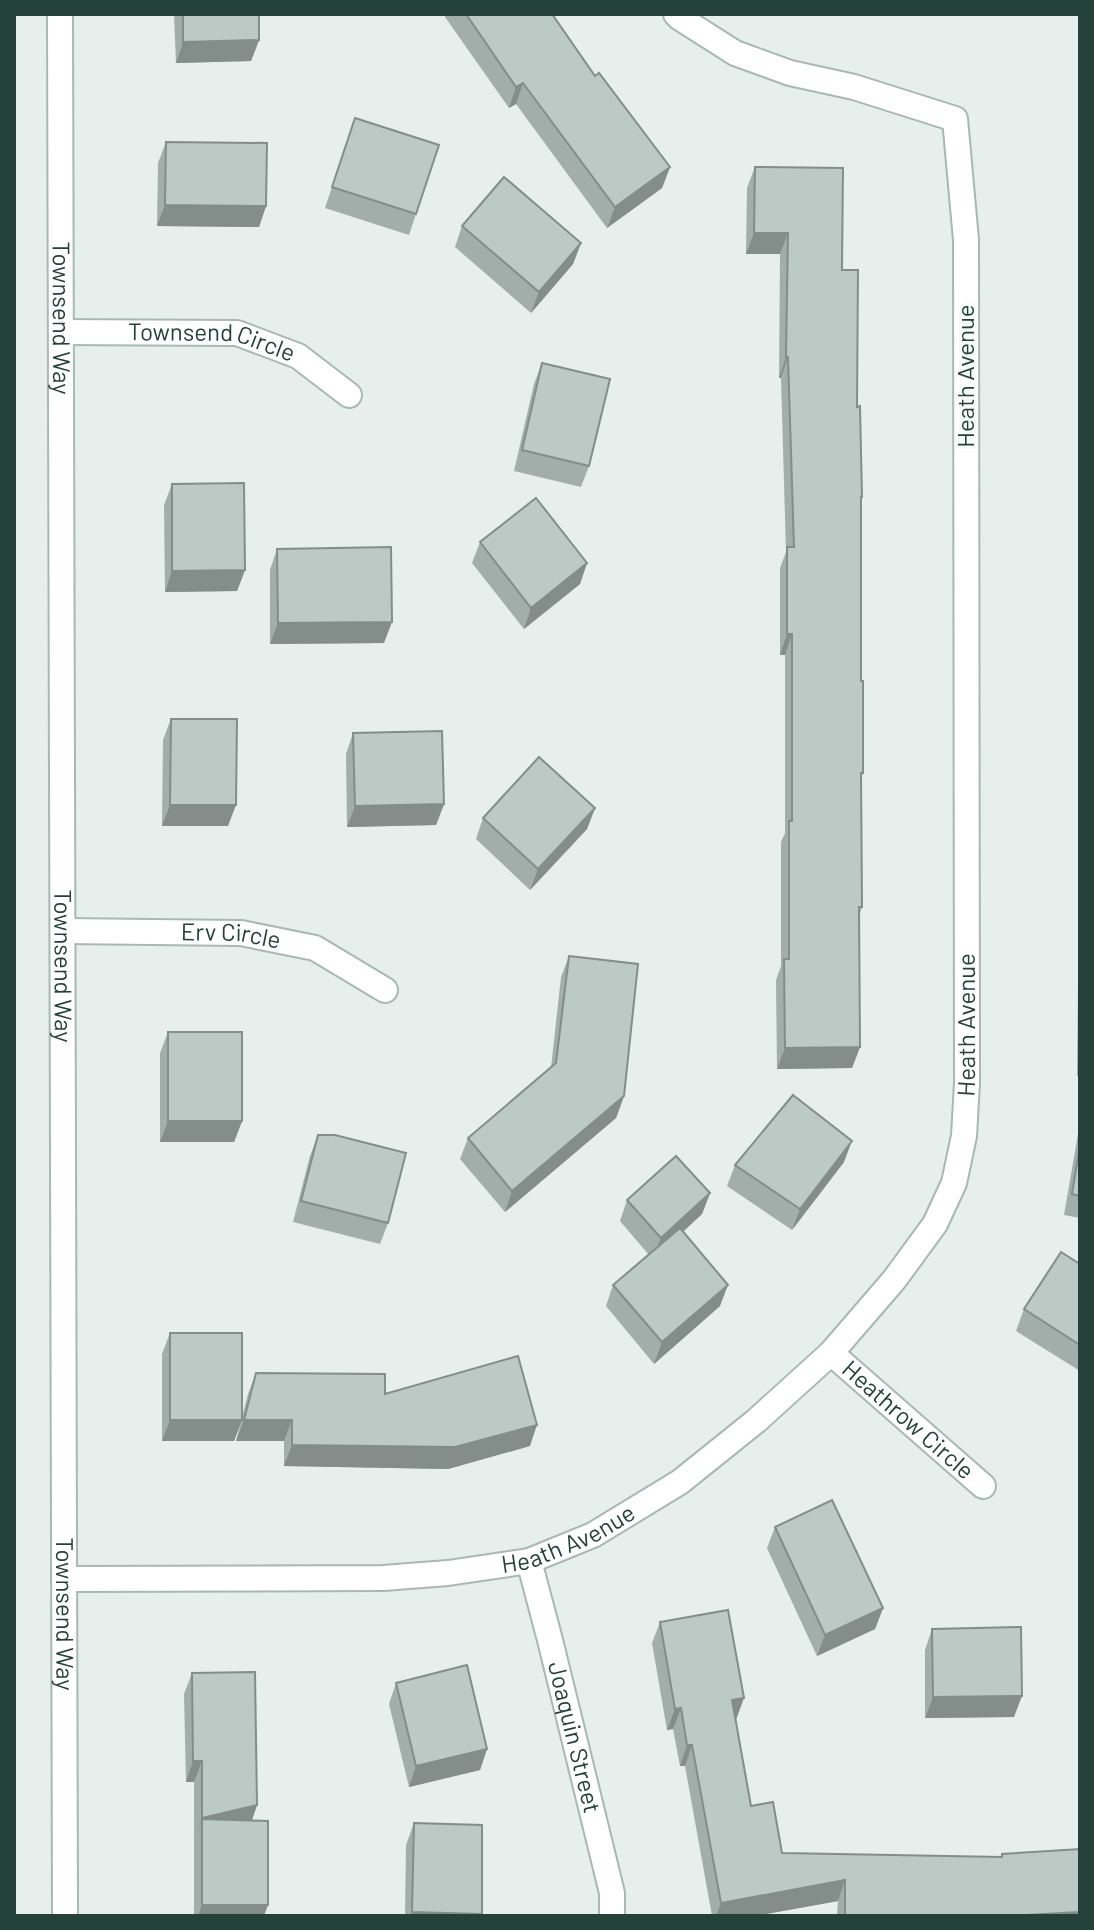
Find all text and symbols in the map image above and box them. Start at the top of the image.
street label: Townsend Way [48,241,77,395]
street label: Heath Avenue [950,304,979,448]
street label: Townsend Circle [128,316,300,367]
street label: Townsend Way [49,889,79,1043]
street label: Erv Circle [181,916,284,954]
street label: Heath Avenue [950,953,980,1097]
street label: Heathrow Circle [837,1354,981,1485]
street label: Heath Avenue [499,1497,640,1578]
street label: Townsend Way [51,1537,80,1691]
street label: Joaquin Street [543,1658,608,1816]

